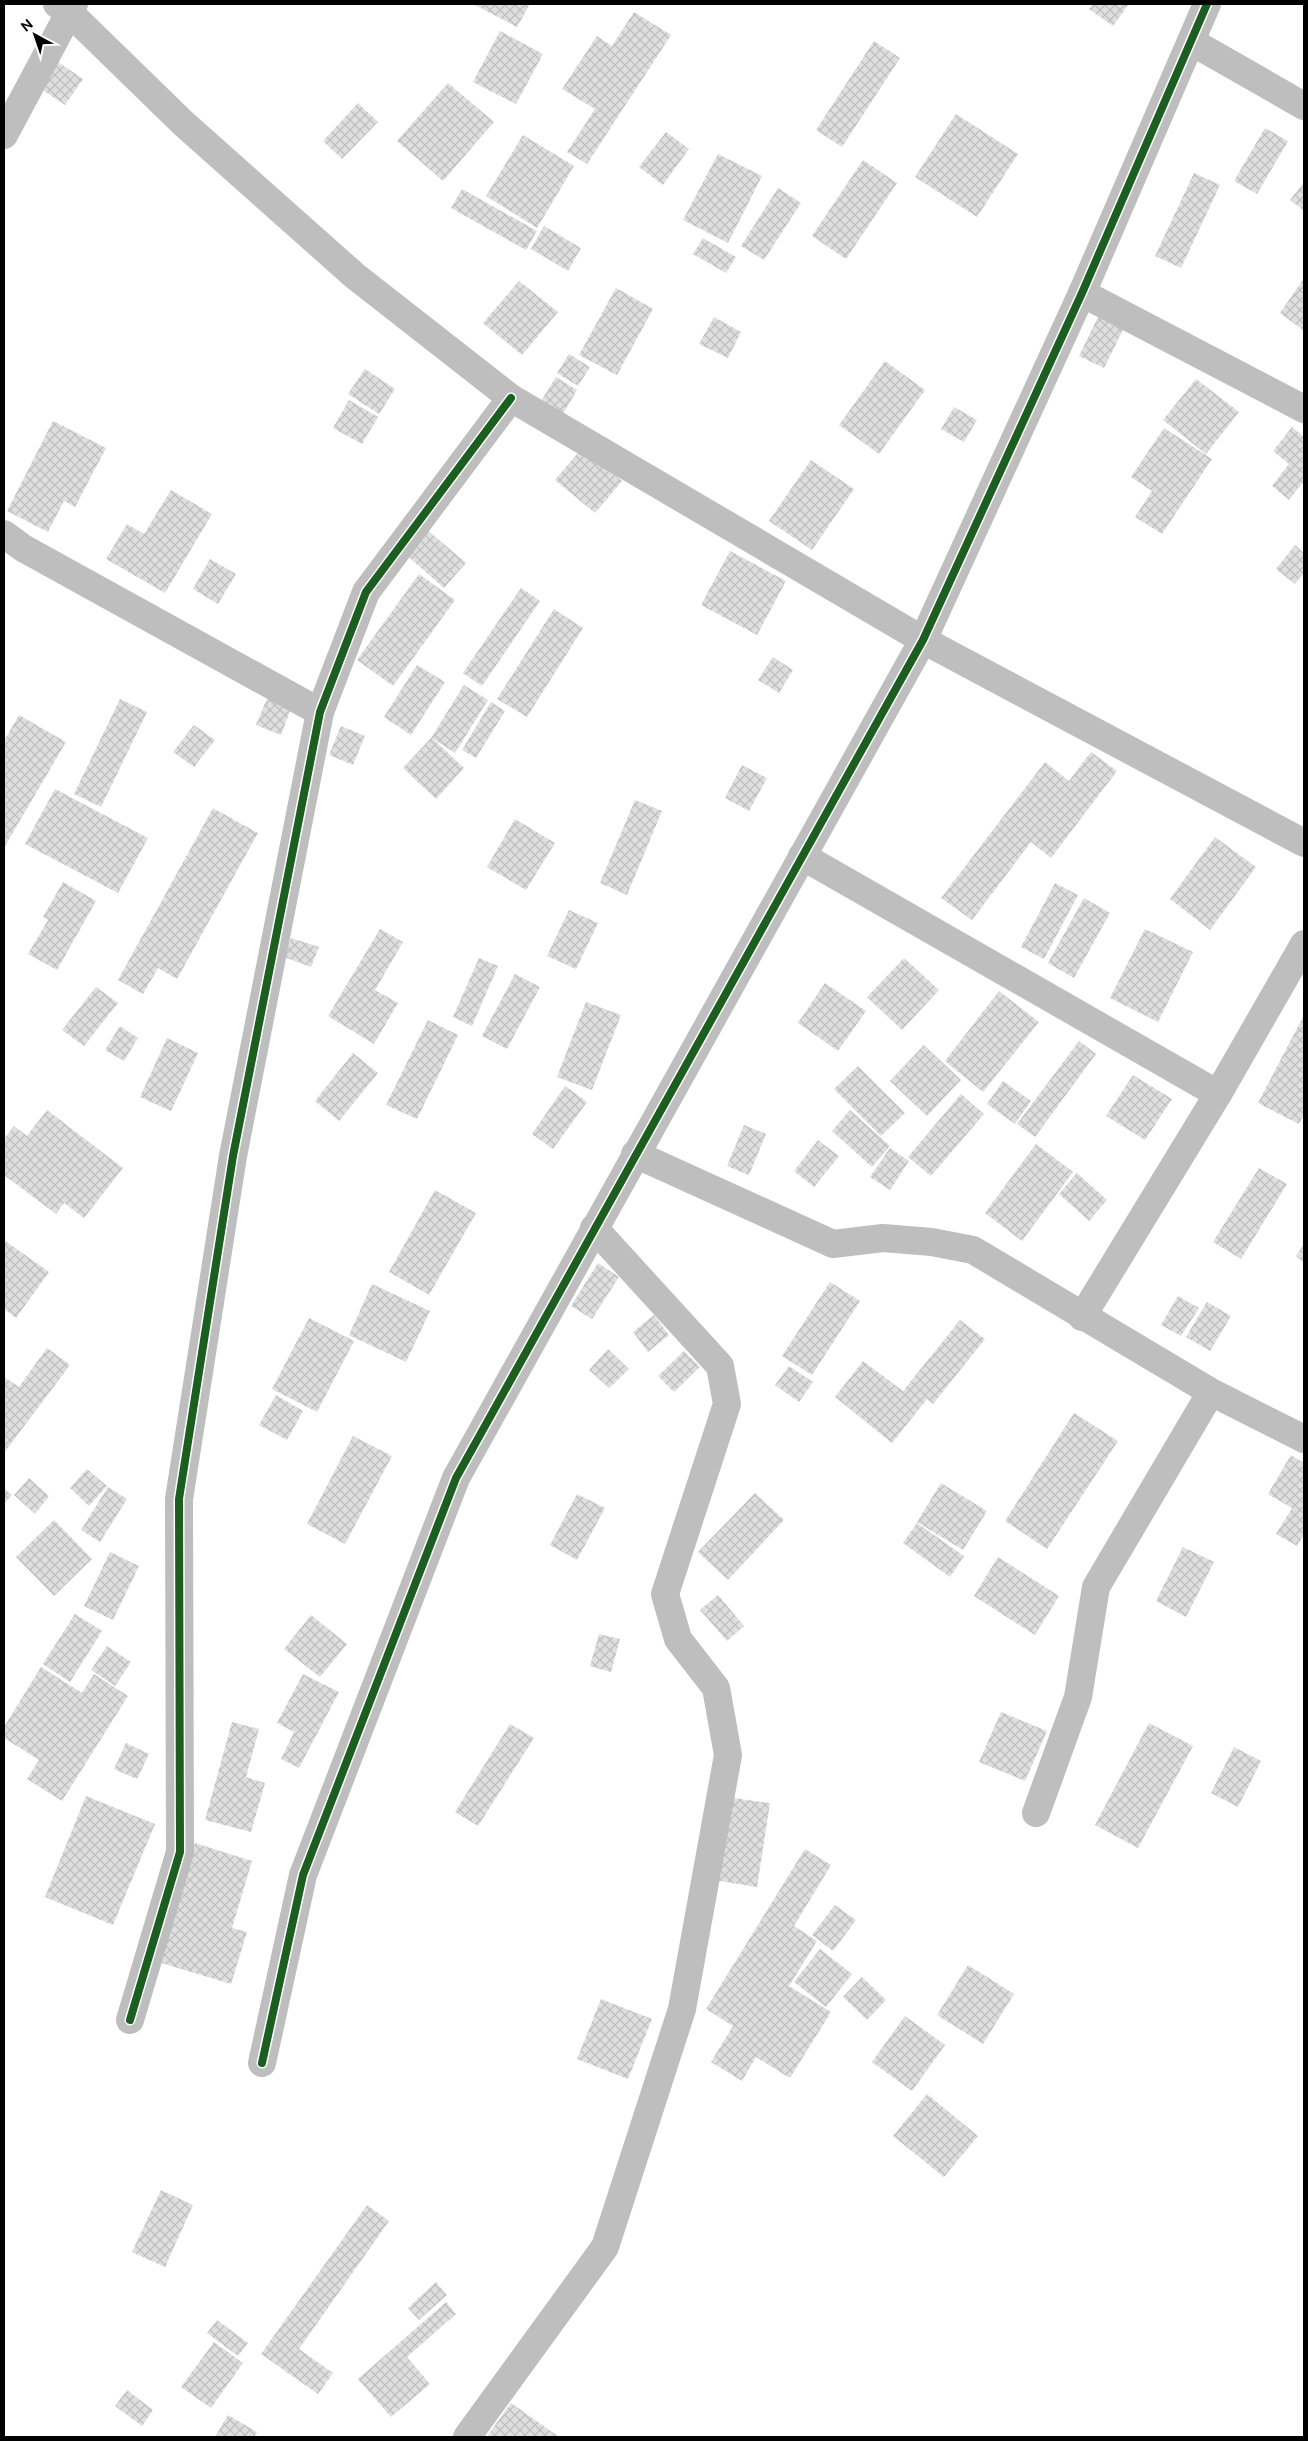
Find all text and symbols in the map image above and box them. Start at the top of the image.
north arrow [10,10,60,60]
text: N [17,15,36,35]

